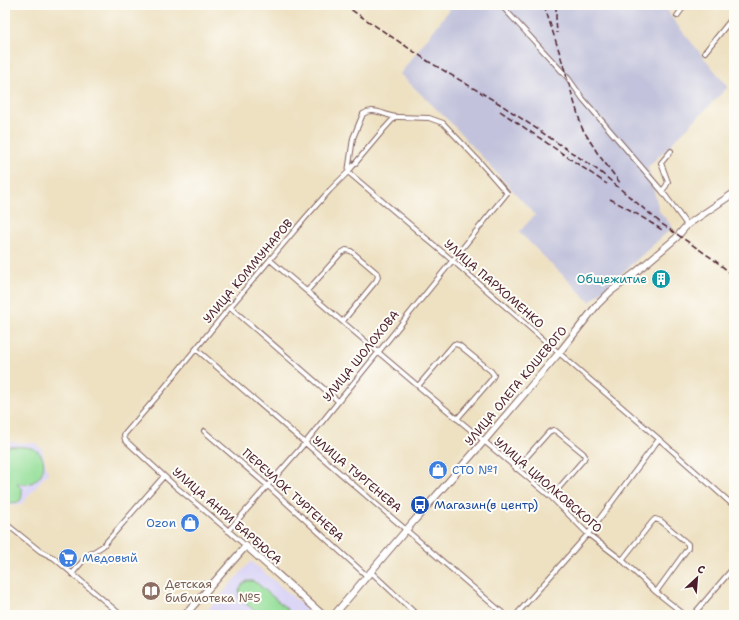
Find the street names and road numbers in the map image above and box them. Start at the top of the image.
street label: УЛИЦА КОММУНАРОВ [200,216,296,326]
street label: УЛИЦА ПАРХОМЕНКО [441,236,547,332]
street label: УЛИЦА ШОЛОХОВА [319,307,403,405]
street label: УЛИЦА ОЛЕГА КОШЕВОГО [461,323,571,449]
street label: УЛИЦА ТУРГЕНЕВА [309,432,405,516]
street label: УЛИЦА ЦИОЛКОВСКОГО [491,434,605,536]
street label: ПЕРЕУЛОК ТУРГЕНЕВА [239,445,348,545]
street label: УЛИЦА АНРИ БАРБЮСА [169,464,285,568]

